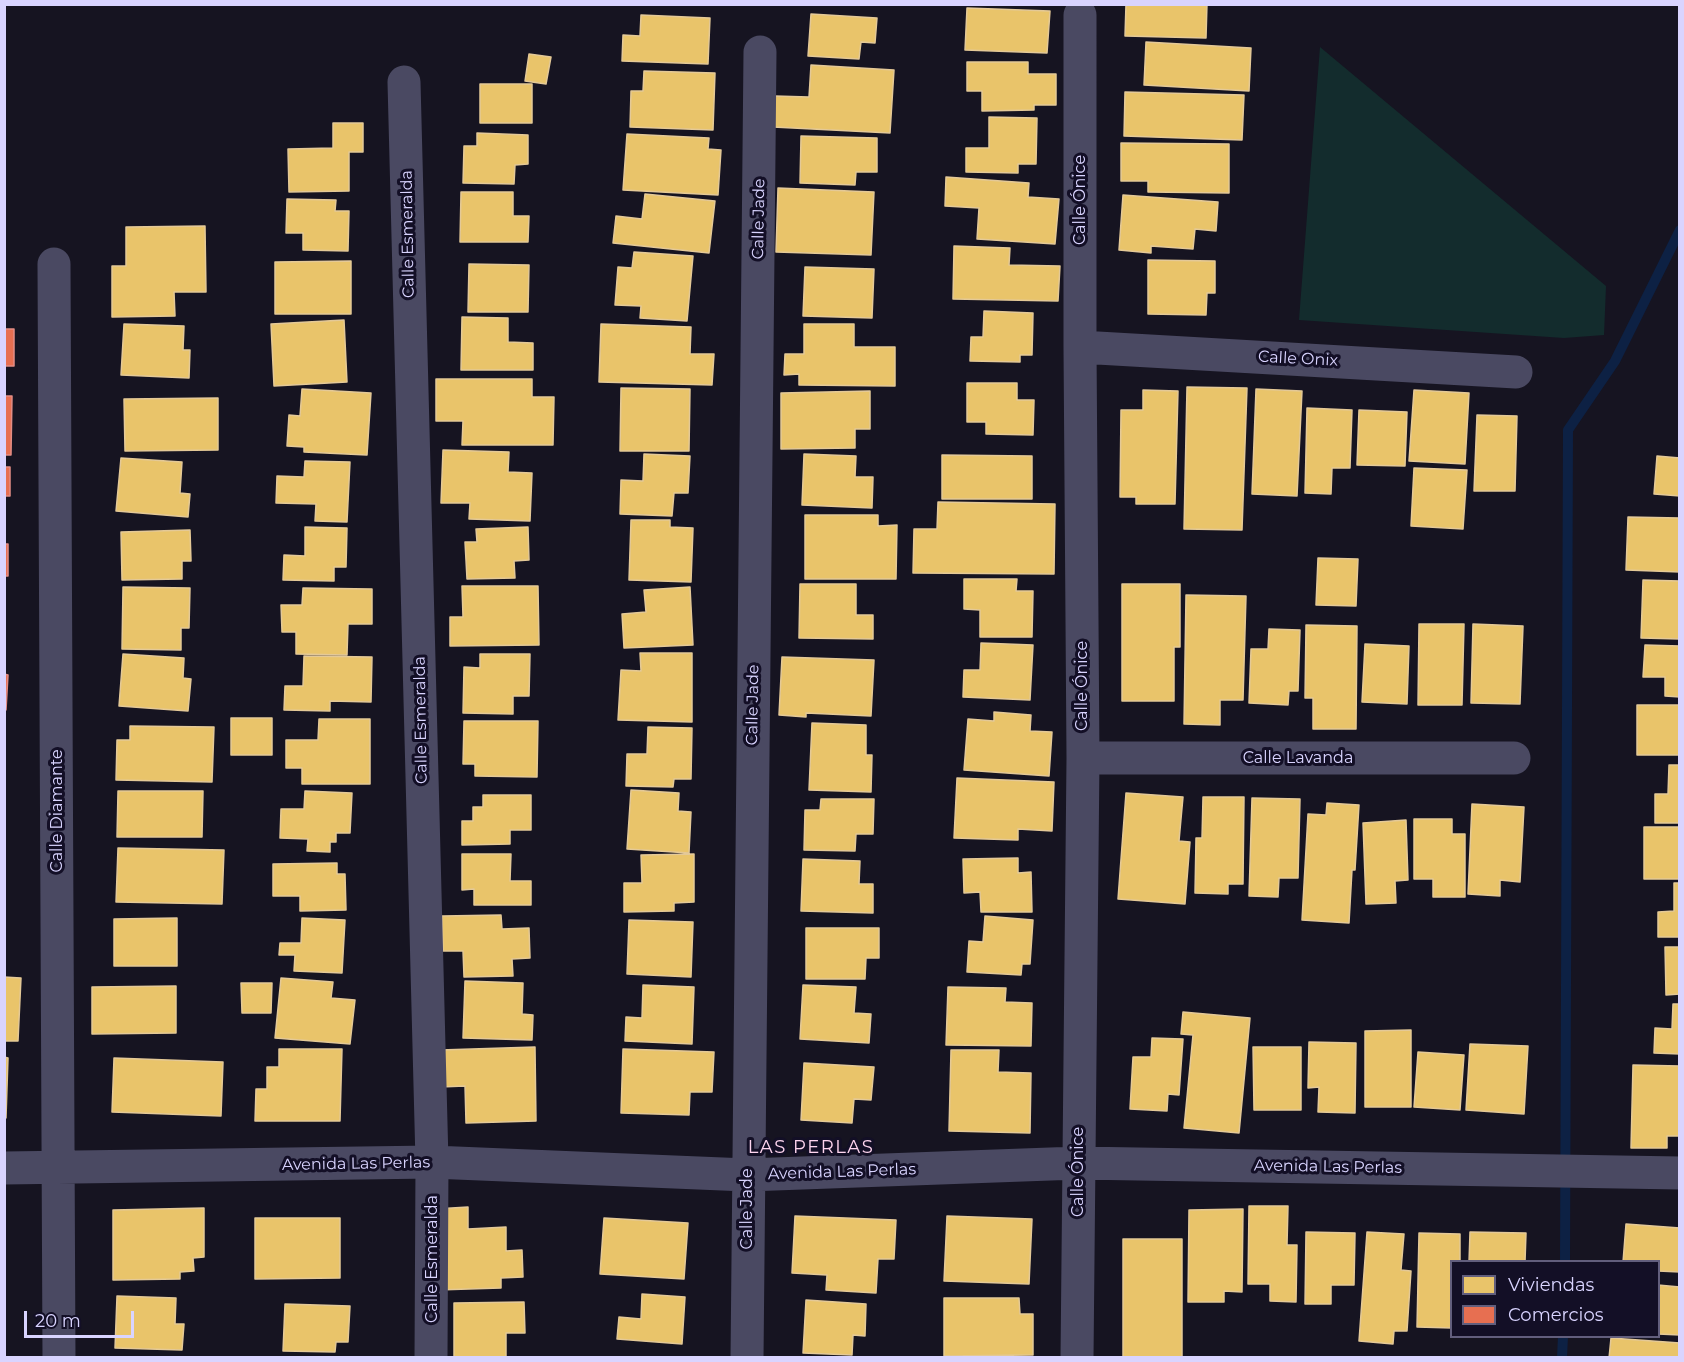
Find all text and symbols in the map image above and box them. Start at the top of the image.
street label: Calle Ónice [1070,155,1090,245]
street label: Calle Esmeralda [397,170,419,298]
street label: Calle Jade [749,178,769,260]
street label: Calle Onix [1257,347,1339,371]
street label: Calle Ónice [1072,641,1092,731]
street label: Calle Esmeralda [410,656,432,784]
street label: Calle Jade [743,664,763,746]
street label: Calle Lavanda [1243,748,1353,768]
street label: Calle Diamante [47,749,67,873]
street label: Calle Ónice [1068,1127,1088,1217]
district label: LAS PERLAS [748,1137,874,1159]
street label: Avenida Las Perlas [282,1153,430,1175]
street label: Avenida Las Perlas [1254,1156,1402,1178]
street label: Avenida Las Perlas [768,1160,916,1184]
street label: Calle Jade [737,1168,757,1250]
street label: Calle Esmeralda [422,1195,442,1323]
legend [1450,1260,1660,1338]
text: Viviendas [1508,1274,1594,1296]
scale bar [27,1299,136,1337]
text: Comercios [1508,1304,1604,1326]
text: 20 m [35,1310,81,1332]

